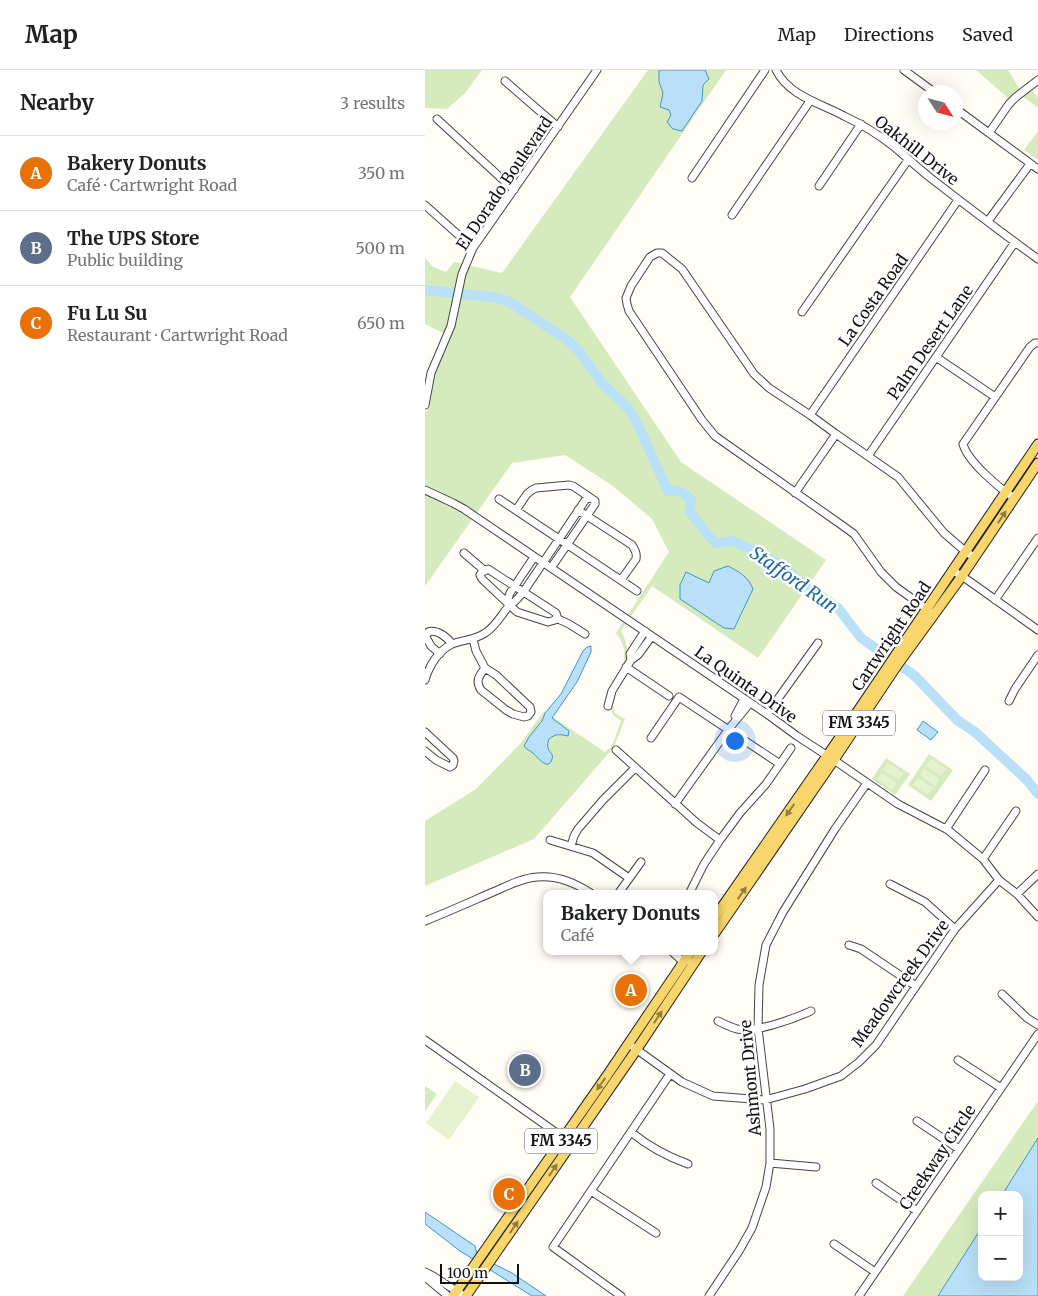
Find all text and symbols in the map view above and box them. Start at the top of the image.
text: Map [25,19,78,50]
text: Map [778,23,816,46]
text: Directions [844,23,934,46]
text: Saved [962,23,1013,46]
north arrow [918,85,963,130]
text: Nearby [20,89,94,116]
text: 3 results [340,93,405,113]
street label: Oakhill Drive [871,111,963,189]
street label: El Dorado Boulevard [452,112,556,254]
text: Bakery Donuts [67,151,207,175]
text: A [30,163,42,183]
text: 350 m [358,163,405,183]
text: Café · Cartwright Road [67,175,237,195]
text: The UPS Store [67,226,199,250]
text: B [30,238,42,258]
text: 500 m [355,238,405,258]
text: Public building [67,250,183,270]
street label: La Costa Road [834,250,912,350]
street label: Palm Desert Lane [883,281,977,403]
text: Fu Lu Su [67,301,147,325]
text: C [31,313,41,333]
text: 650 m [357,313,405,333]
text: Restaurant · Cartwright Road [67,325,288,345]
one-way arrow [997,510,1006,523]
water label: Stafford Run [746,541,843,618]
street label: Cartwright Road [847,577,935,694]
street label: La Quinta Drive [691,641,801,727]
road number: FM 3345 [823,710,895,736]
your location [722,728,748,754]
one-way arrow [785,803,795,817]
one-way arrow [737,886,747,899]
popup [543,890,718,955]
text: Bakery Donuts [561,901,700,925]
street label: Meadowcreek Drive [847,915,953,1051]
text: Café [561,925,594,945]
pin: A [615,971,647,1009]
one-way arrow [653,1011,662,1024]
street label: Ashmont Drive [735,1019,765,1138]
pin: B [509,1051,541,1089]
one-way arrow [596,1077,606,1091]
street label: Creekway Circle [894,1101,980,1213]
road number: FM 3345 [525,1128,597,1154]
one-way arrow [548,1163,557,1177]
pin: C [493,1175,525,1213]
map controls [978,1191,1023,1281]
button: + [978,1191,1023,1236]
one-way arrow [509,1221,519,1234]
button: − [978,1236,1023,1281]
scale bar [440,1261,519,1284]
text: 100 m [447,1264,488,1282]

